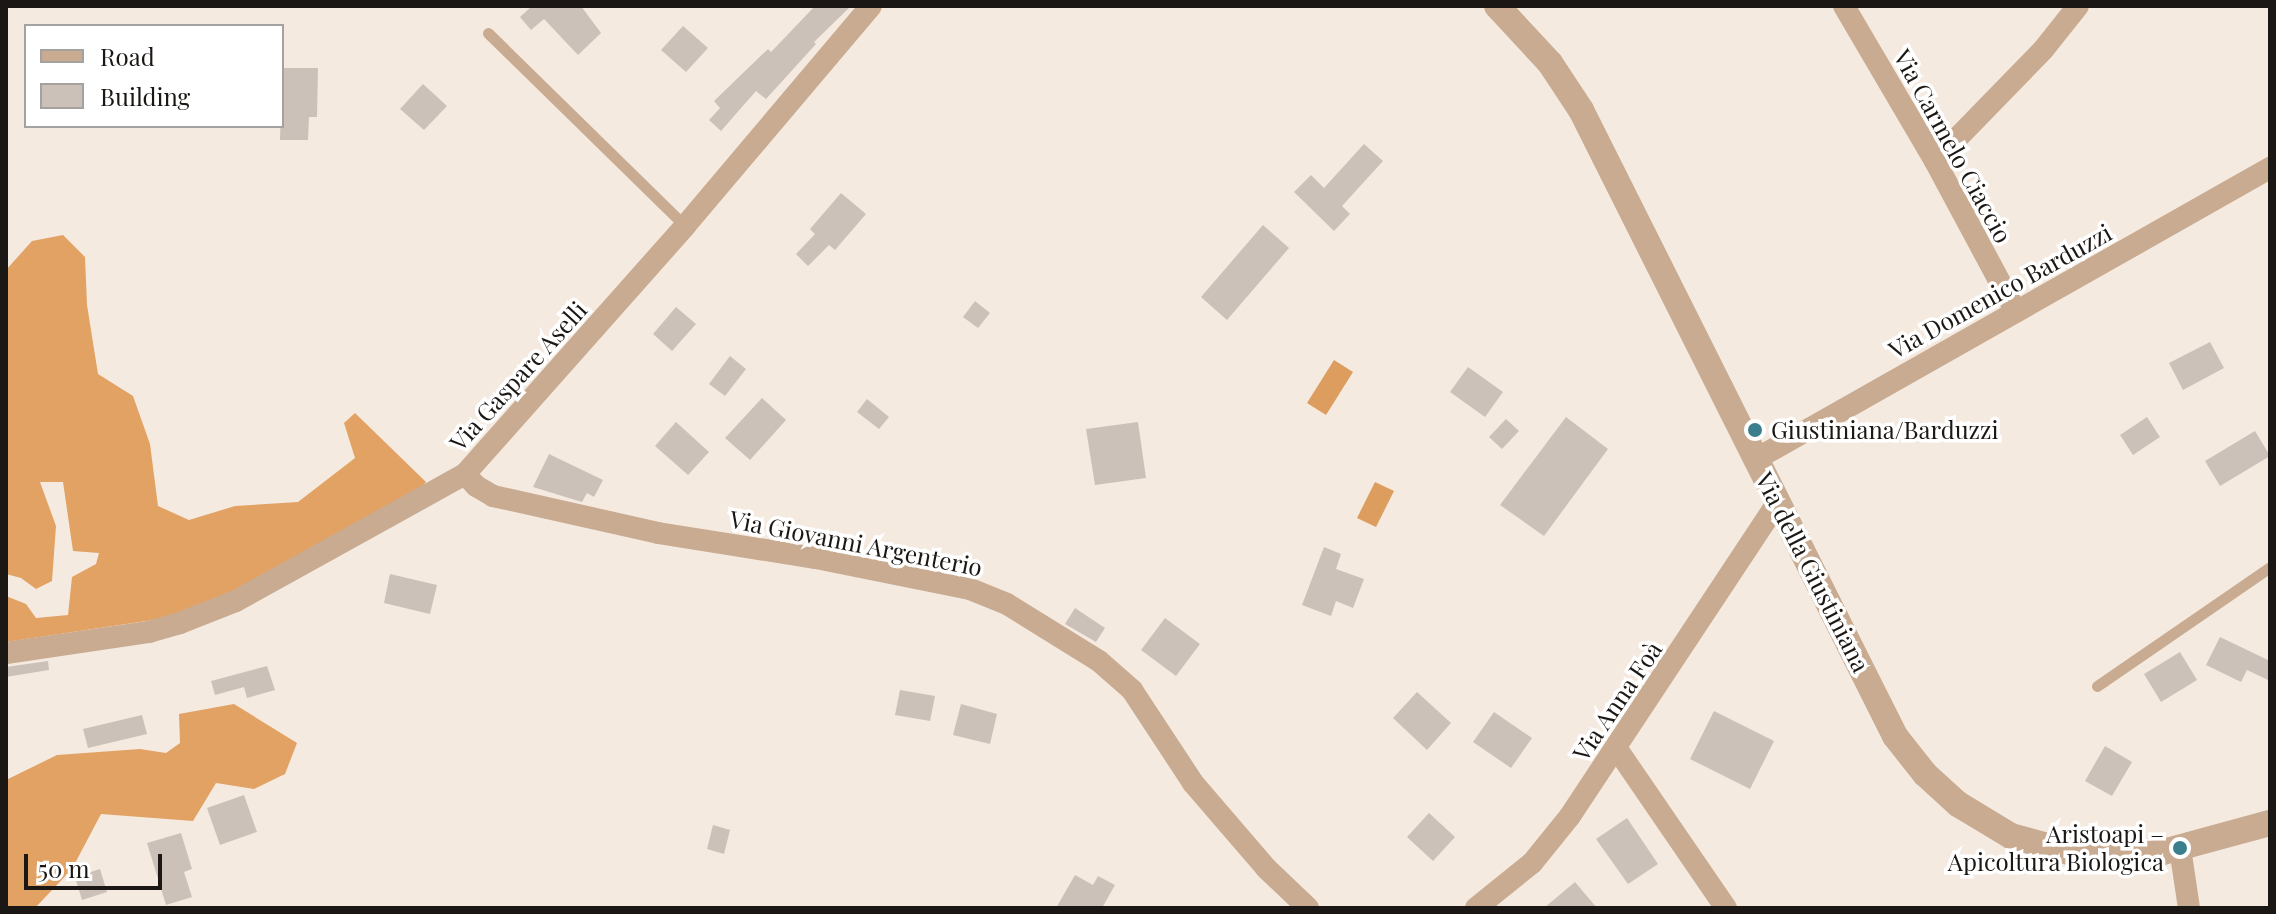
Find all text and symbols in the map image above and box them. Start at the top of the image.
legend [24,24,284,128]
text: Road [100,40,155,72]
street label: Via Carmelo Ciaccio [1888,44,2018,248]
text: Building [100,80,190,112]
street label: Via Domenico Barduzzi [1884,218,2116,364]
street label: Via Gaspare Aselli [443,295,593,457]
place label: Giustiniana/Barduzzi [1771,416,1998,444]
marker: Giustiniana/Barduzzi [1746,421,1764,439]
street label: Via della Giustiniana [1750,467,1876,677]
street label: Via Giovanni Argenterio [727,504,985,582]
street label: Via Anna Foà [1566,635,1668,767]
place label: Aristoapi – Apicoltura Biologica [1948,820,2164,876]
scale bar [28,838,166,888]
marker: Aristoapi – Apicoltura Biologica [2171,839,2189,857]
text: 50 m [38,852,90,884]

